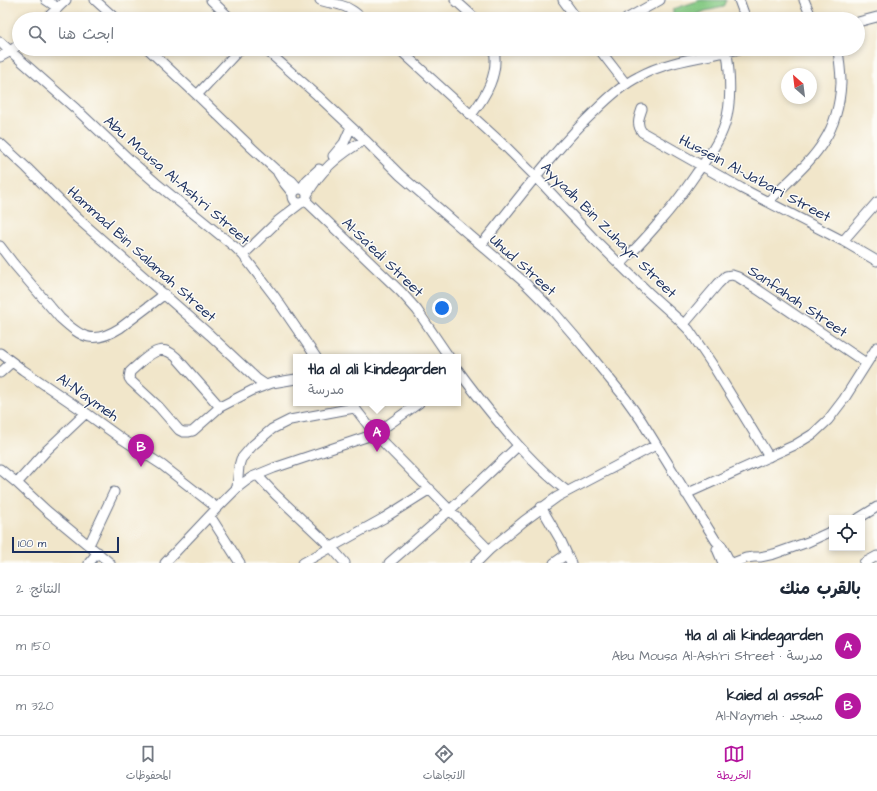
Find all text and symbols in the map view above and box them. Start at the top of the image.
search box [12,12,865,56]
icon: search [26,23,48,45]
text: ابحث هنا [58,24,114,45]
north arrow [781,68,817,104]
street label: Abu Mousa Al-Ash'ri Street [99,111,254,250]
street label: Hussein Al-Ja'bari Street [675,129,834,227]
street label: Ayyadh Bin Zuhayr Street [535,158,681,304]
street label: Hammad Bin Salamah Street [63,182,221,327]
street label: Al-Sa'edi Street [337,213,428,302]
street label: Uhud Street [485,230,561,301]
street label: Sanfahah Street [744,260,852,343]
your location [432,298,452,318]
popup [293,354,461,406]
text: tla al ali kindegarden [308,359,446,380]
street label: Al-N'aymeh [52,368,124,428]
text: مدرسة [308,381,344,399]
pin: A [364,419,390,452]
pin: B [128,434,154,467]
map controls [829,515,865,551]
button: locate [829,515,865,551]
scale bar [12,535,119,554]
text: 100 m [18,536,46,551]
text: بالقرب منك [780,577,861,601]
text: النتائج: 2 [16,580,61,598]
text: tla al ali kindegarden [685,625,823,646]
text: 150 m [16,637,50,655]
text: A [844,637,852,655]
text: مدرسة · Abu Mousa Al-Ash'ri Street [612,647,823,665]
text: kaied al assaf [727,685,823,706]
text: 320 m [16,697,54,715]
text: B [843,697,853,715]
text: مسجد · Al-N'aymeh [715,707,823,725]
tab: المحفوظات [126,743,171,785]
tab: الاتجاهات [423,743,465,785]
tab: الخريطة [717,743,751,785]

